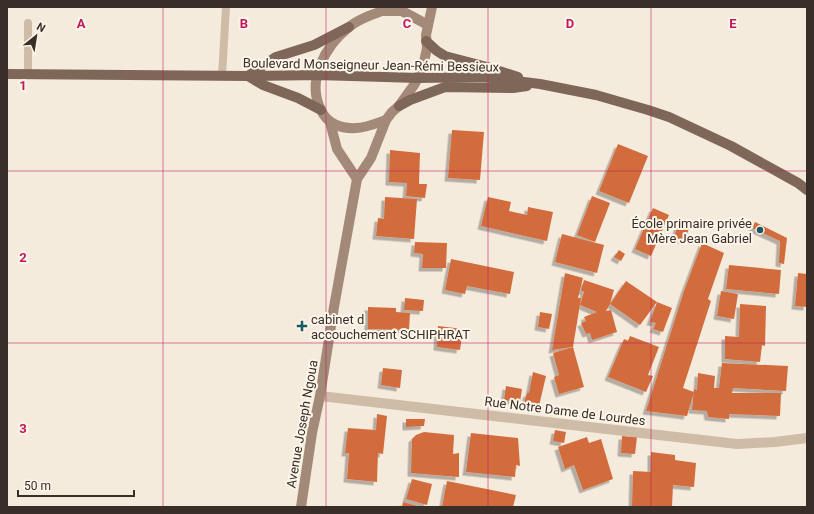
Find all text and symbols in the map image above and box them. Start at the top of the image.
north arrow [16,16,56,56]
text: A [77,16,86,31]
text: B [240,16,248,31]
text: C [403,16,412,31]
text: D [566,16,574,31]
text: E [729,16,737,31]
text: N [34,20,48,35]
street label: Boulevard Monseigneur Jean-Rémi Bessieux [243,55,500,75]
text: 1 [19,78,27,93]
place label: École primaire privée Mère Jean Gabriel [631,216,752,246]
marker: École primaire privée Mère Jean Gabriel [755,225,765,235]
text: 2 [19,250,27,265]
place label: cabinet d accouchement SCHIPHRAT [311,312,470,342]
marker: cabinet d accouchement SCHIPHRAT [296,320,308,332]
street label: Avenue Joseph Ngoua [283,359,321,489]
street label: Rue Notre Dame de Lourdes [484,394,647,428]
text: 3 [19,421,27,436]
scale bar [18,472,134,498]
text: 50 m [24,479,51,493]

